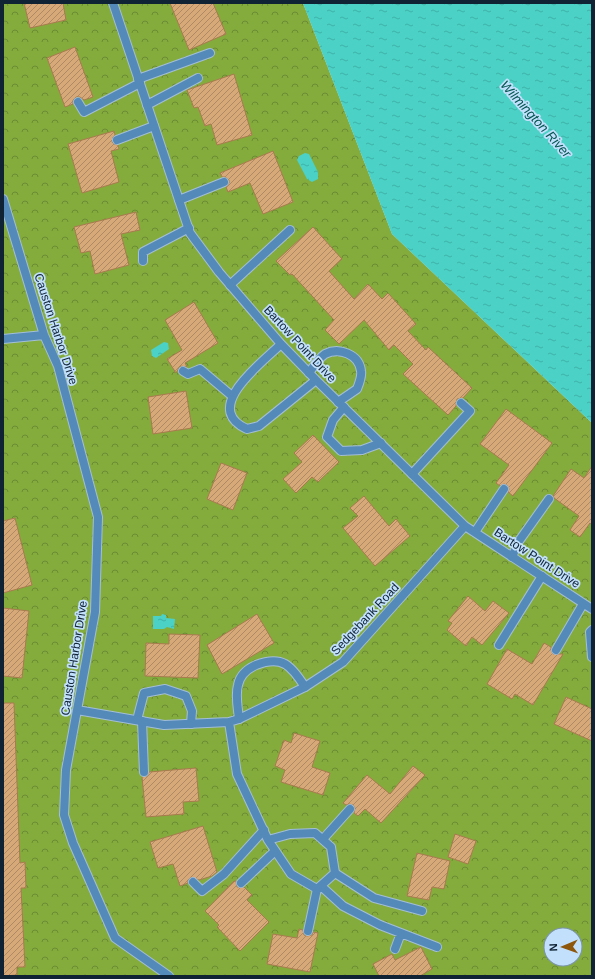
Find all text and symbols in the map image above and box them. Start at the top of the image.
water label: Wilmington River [498,78,575,161]
street label: Causton Harbor Drive [31,272,81,387]
street label: Bartow Point Drive [261,303,339,385]
street label: Bartow Point Drive [492,525,583,591]
street label: Sedgebank Road [328,580,402,658]
street label: Causton Harbor Drive [58,599,90,716]
north arrow [543,927,583,967]
text: N [547,943,559,952]

